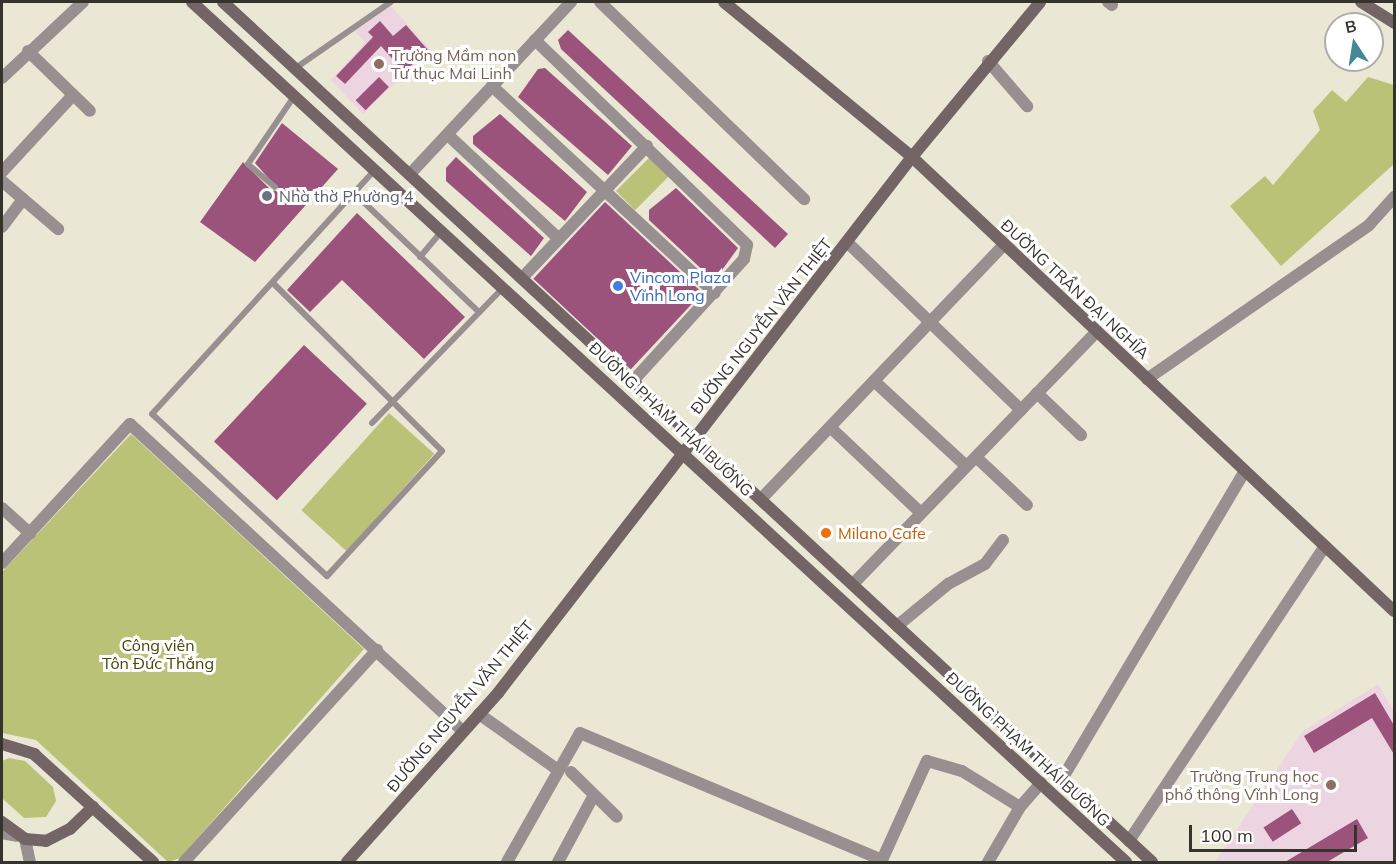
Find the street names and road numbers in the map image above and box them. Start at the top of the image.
street label: ĐƯỜNG TRẦN ĐẠI NGHĨA [997,215,1153,363]
street label: ĐƯỜNG NGUYỄN VĂN THIỆT [686,234,836,418]
street label: ĐƯỜNG PHẠM THÁI BƯỜNG [585,338,757,500]
street label: ĐƯỜNG NGUYỄN VĂN THIỆT [383,616,537,796]
street label: ĐƯỜNG PHẠM THÁI BƯỜNG [942,668,1114,830]

